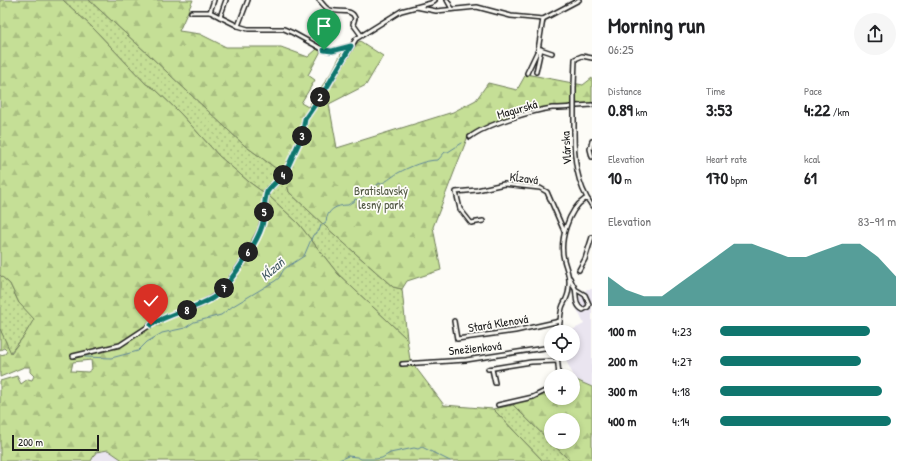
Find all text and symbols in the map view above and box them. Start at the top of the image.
pin [307,9,341,50]
text: Morning run [608,10,705,40]
button: share [854,13,896,55]
icon: arrive [313,15,335,37]
text: 06:25 [608,40,634,58]
text: Distance [608,84,642,98]
text: Time [706,84,725,98]
text: Pace [804,84,822,98]
pin: 2 [310,87,330,107]
text: 2 [317,90,323,104]
street label: Magurská [495,95,539,123]
text: 0.89 [608,98,633,121]
text: 3:53 [706,98,732,121]
text: 4:22 [804,98,830,121]
text: km [633,105,647,119]
text: /km [830,105,849,119]
pin: 3 [292,126,312,146]
text: 3 [300,129,304,143]
street label: Vlárska [557,131,575,165]
text: Elevation [608,152,645,166]
text: Heart rate [706,152,747,166]
text: kcal [804,152,820,166]
pin: 4 [273,165,293,185]
text: 10 [608,166,622,189]
text: 170 [706,166,728,189]
text: 61 [804,166,817,189]
text: 4 [281,168,285,182]
street label: Kĺzavá [509,168,540,188]
text: m [622,173,632,187]
text: bpm [728,173,747,187]
park label: Bratislavský lesný park [354,182,408,213]
pin: 5 [254,202,274,222]
text: 5 [262,205,266,219]
text: Elevation [608,212,651,230]
text: 83–91 m [858,212,896,230]
pin: 6 [238,242,258,262]
text: 6 [246,245,250,259]
water label: Kĺzaň [256,253,289,285]
pin: 7 [214,278,234,298]
text: 7 [221,281,227,295]
pin [134,284,168,325]
icon: check [140,290,162,312]
pin: 8 [177,300,197,320]
text: 8 [185,303,189,317]
street label: Stará Klenová [467,310,529,336]
text: 100 m [608,322,636,340]
text: 4:23 [672,322,692,340]
map controls [544,325,580,449]
button: locate [544,325,580,361]
street label: Snežienková [448,337,503,359]
text: 200 m [608,352,638,370]
text: 4:27 [672,352,692,370]
button: + [544,369,580,405]
text: 300 m [608,382,637,400]
text: 4:18 [672,382,690,400]
text: 400 m [608,412,636,430]
text: 4:14 [672,412,690,430]
button: − [544,413,580,449]
scale bar [12,433,99,452]
text: 200 m [18,435,43,449]

